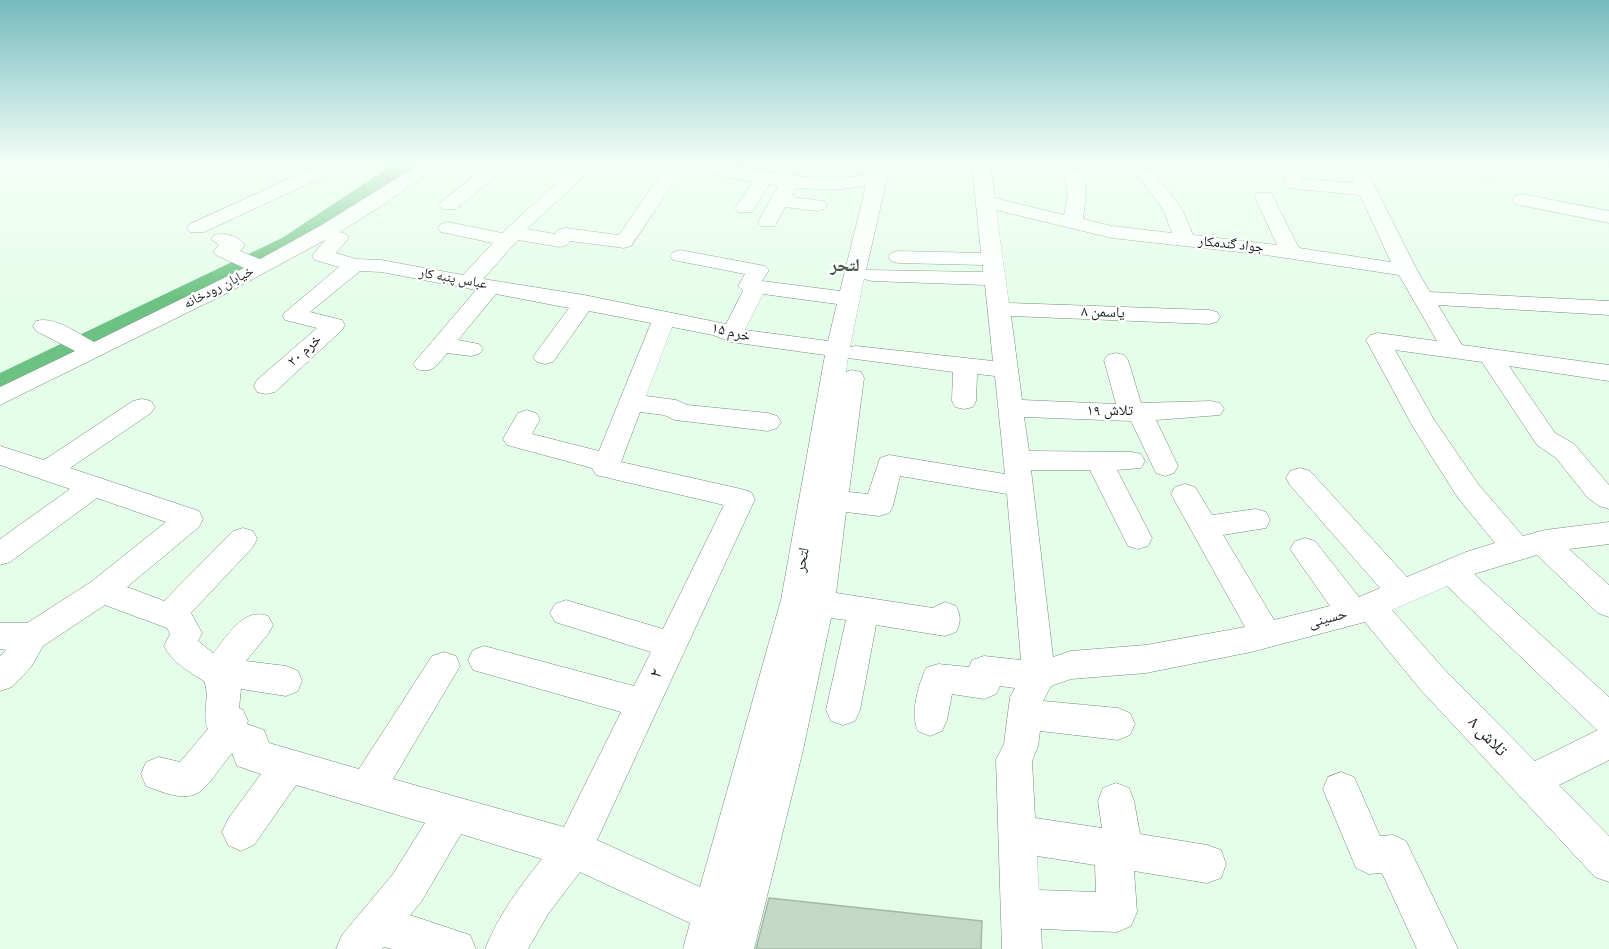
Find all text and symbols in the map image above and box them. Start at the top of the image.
street label: جواد گندمکار [1197,233,1265,257]
district label: لتحر [830,256,860,278]
street label: خیابان رودخانه [181,263,257,313]
street label: عباس پنبه کار [418,265,488,293]
street label: یاسمن ۸ [1081,303,1125,323]
street label: خرم ۱۵ [710,319,752,347]
street label: خرم ۲۰ [284,331,326,371]
street label: تلاش ۱۹ [1087,402,1133,420]
street label: لتحر [792,546,814,574]
street label: حسینی [1307,605,1349,633]
street label: ۲ [646,666,668,682]
street label: تلاش ۸ [1463,712,1511,762]

